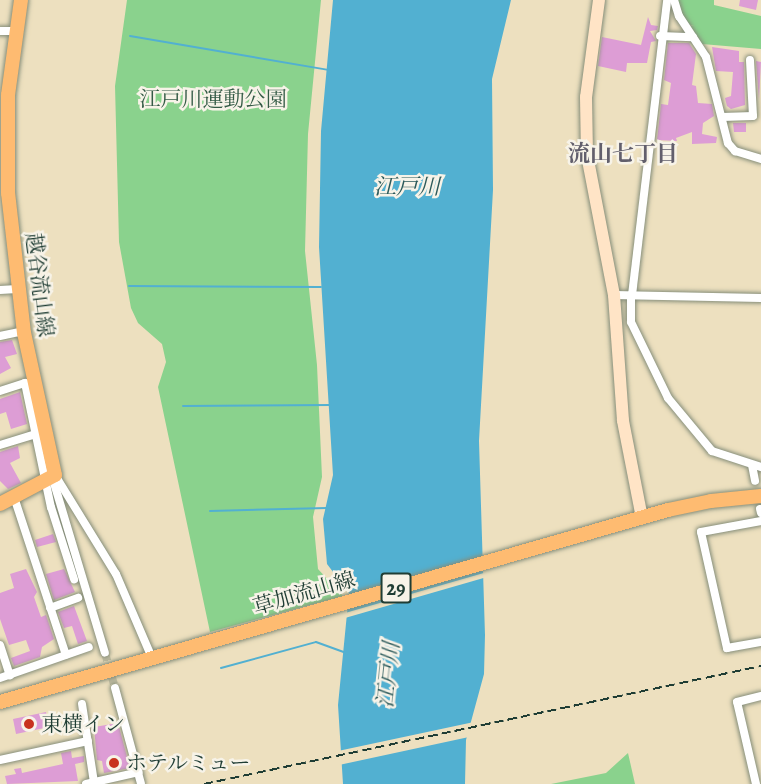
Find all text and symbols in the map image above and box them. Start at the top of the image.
park label: 江戸川運動公園 [140,86,286,112]
district label: 流山七丁目 [568,142,678,168]
water label: 江戸川 [374,175,440,201]
street label: 越谷流山線 [21,231,59,339]
street label: 草加流山線 [250,566,358,620]
road number: 29 [380,571,412,605]
water label: 江戸川 [372,641,406,709]
place label: 東横イン [41,711,125,737]
marker: 東横イン [22,717,36,731]
place label: ホテルミュー [126,750,252,776]
marker: ホテルミュー [107,756,121,770]

